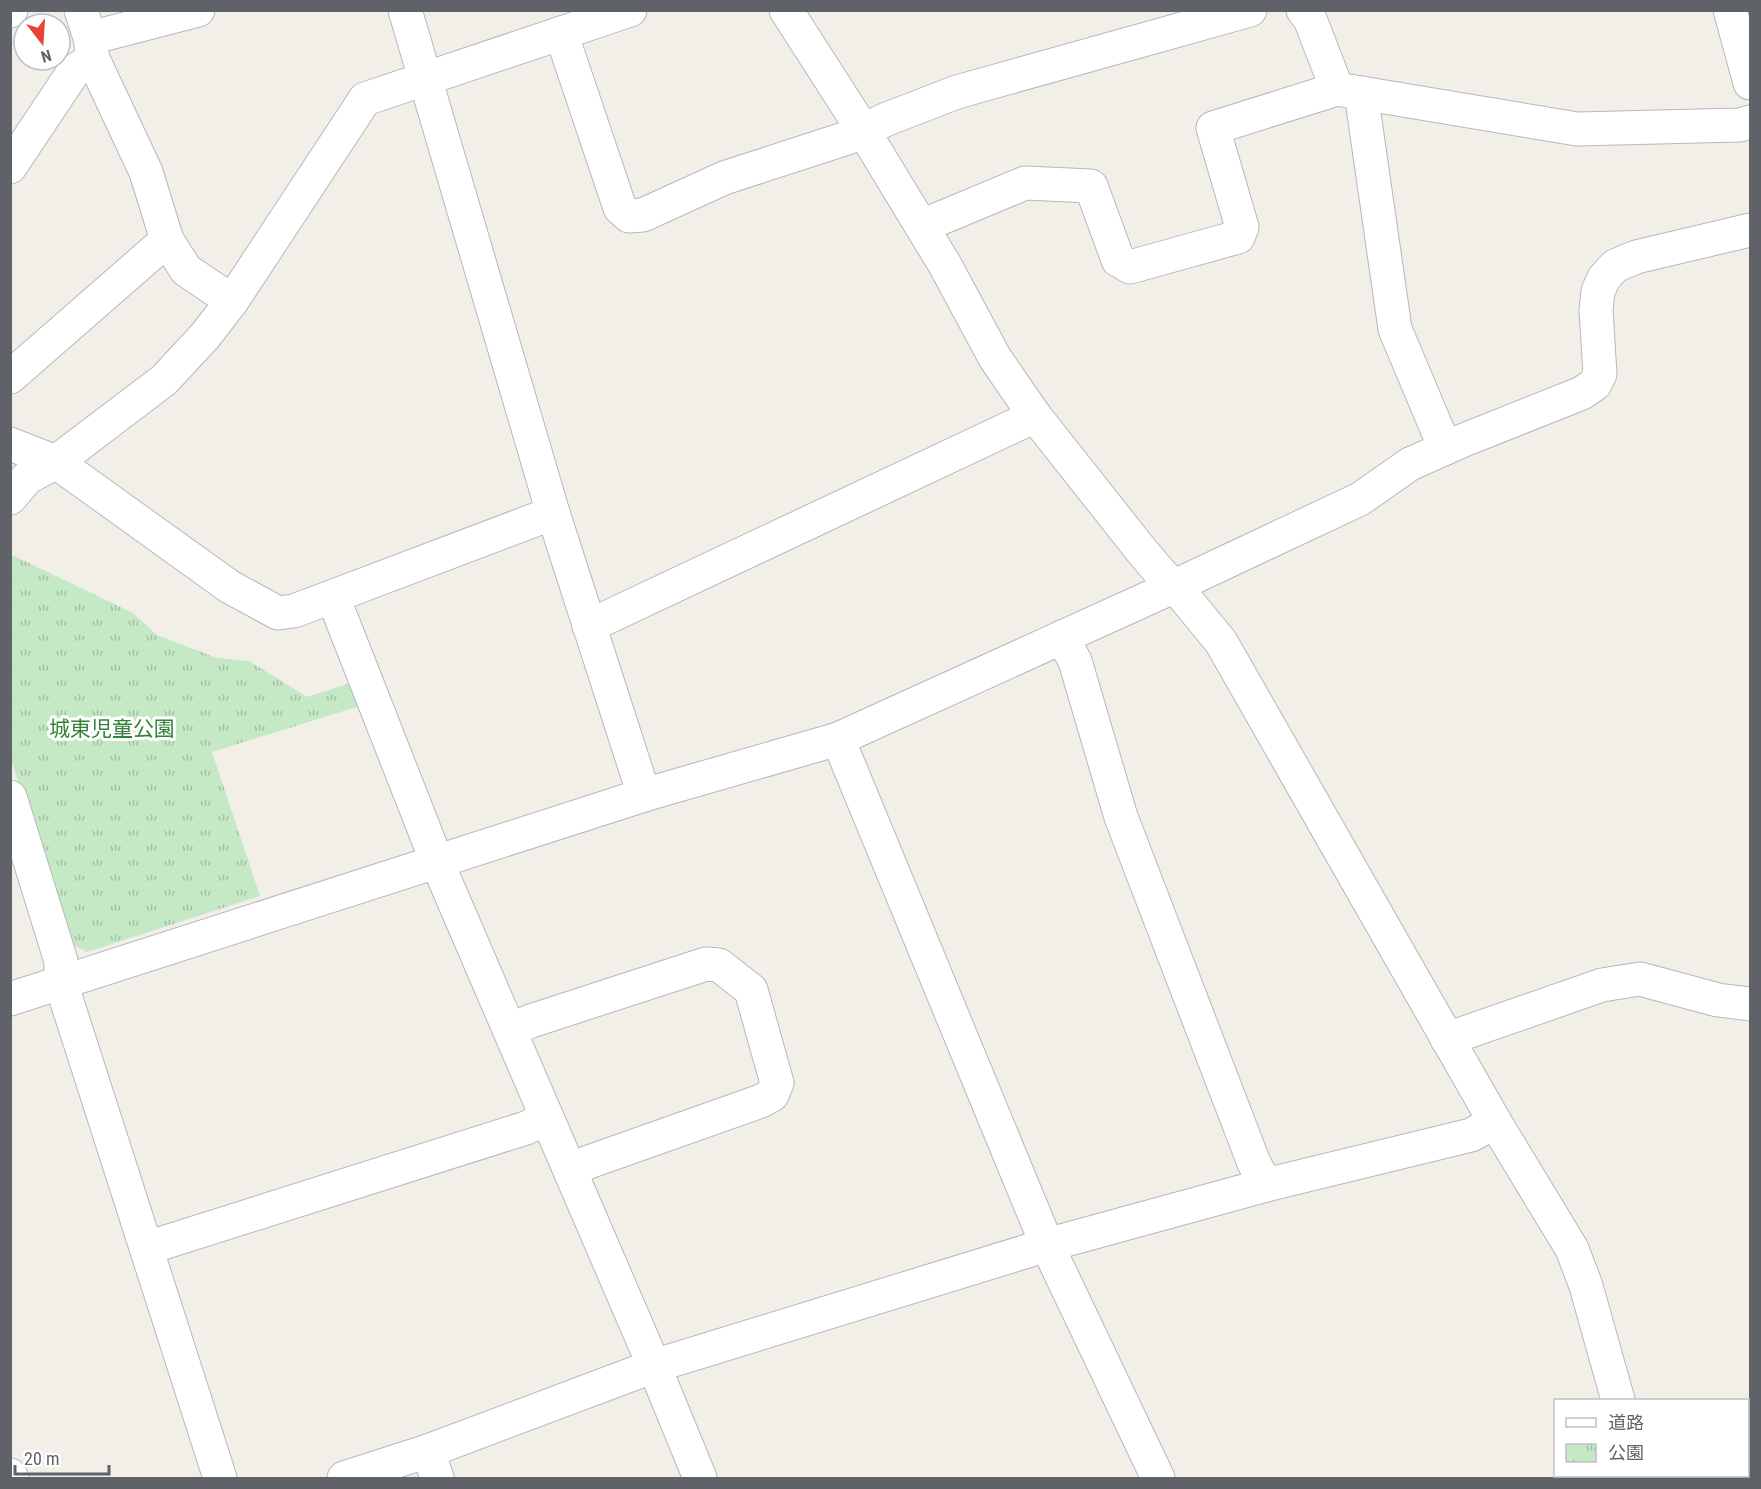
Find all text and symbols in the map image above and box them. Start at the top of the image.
north arrow [12,12,72,72]
text: N [39,45,54,66]
park label: 城東児童公園 [49,717,175,741]
legend [1554,1399,1749,1477]
text: 道路 [1608,1412,1644,1433]
scale bar [15,1438,110,1476]
text: 公園 [1608,1442,1644,1463]
text: 20 m [24,1448,59,1469]

